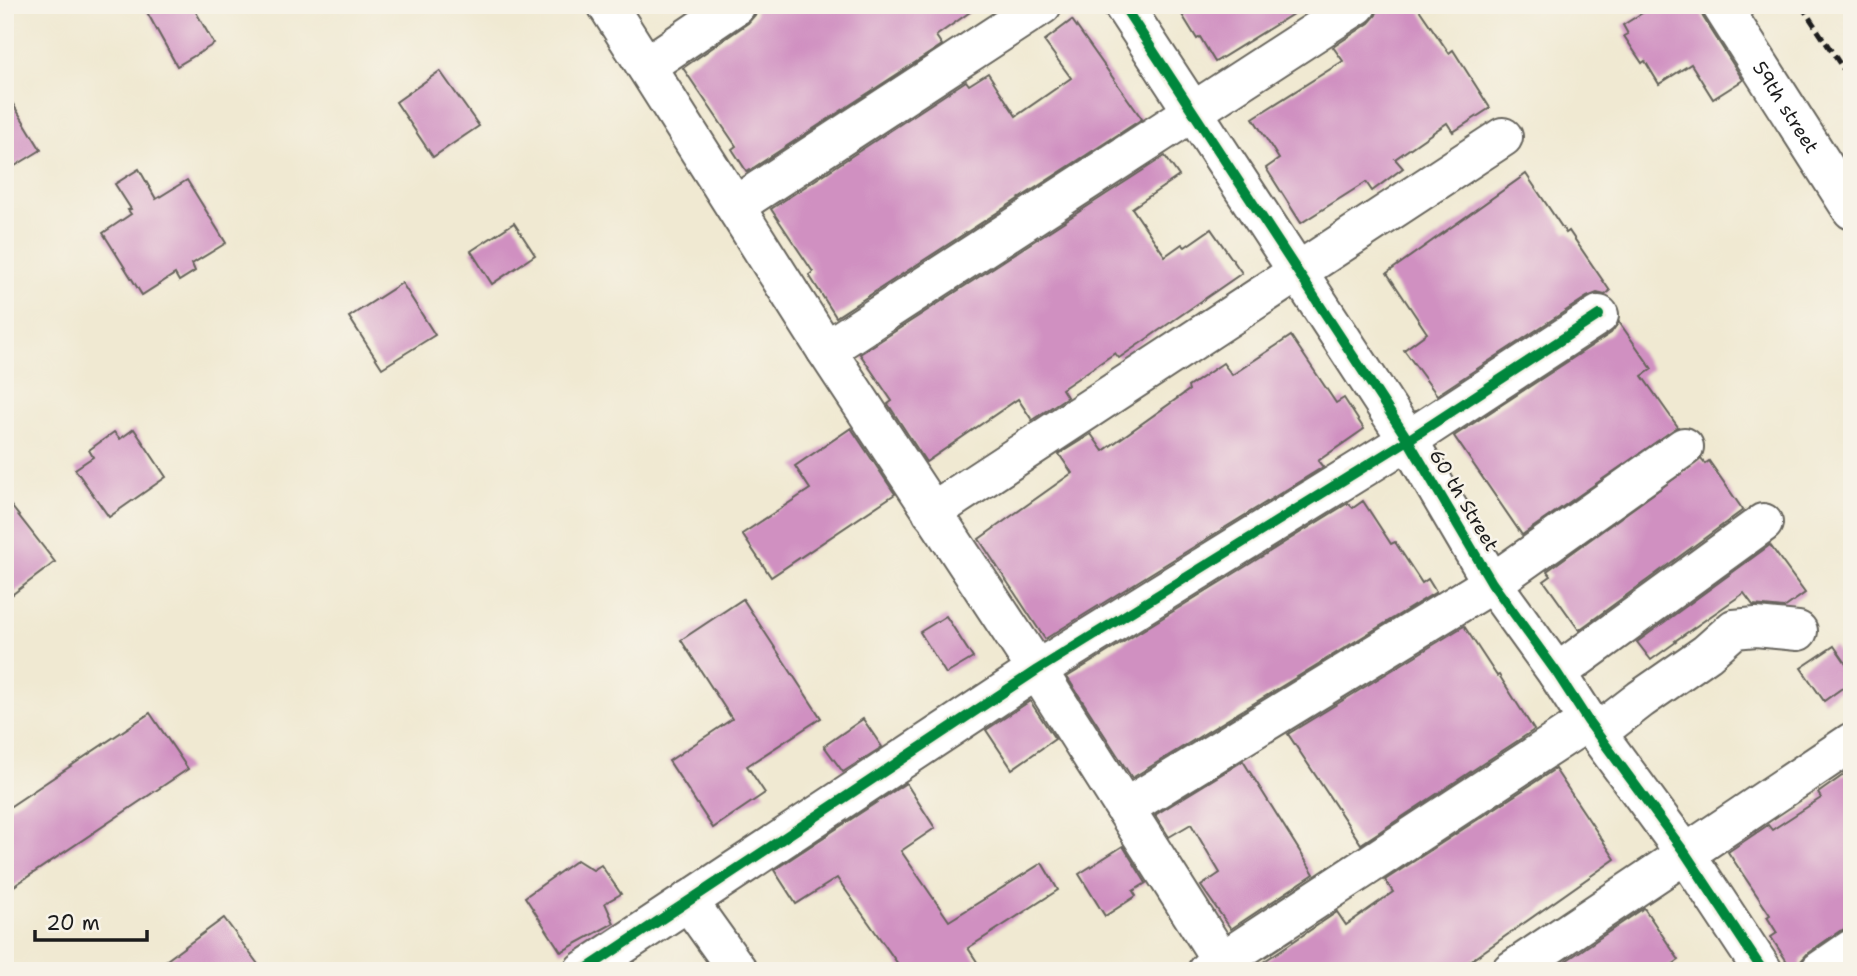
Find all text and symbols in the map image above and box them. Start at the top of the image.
street label: 59th street [1747,56,1825,158]
street label: 60 th Street [1424,444,1504,556]
scale bar [35,899,147,943]
text: 20 m [46,909,100,937]

